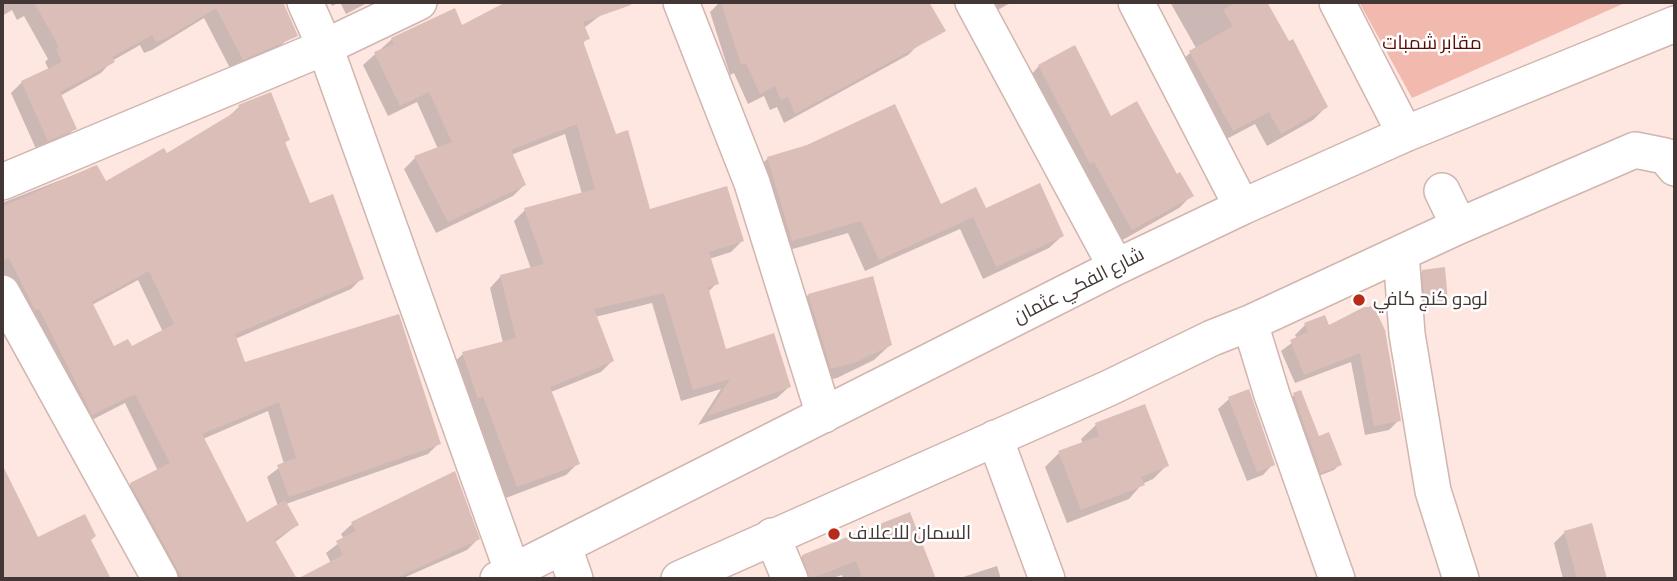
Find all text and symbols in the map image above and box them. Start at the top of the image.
park label: مقابر شمبات [1382,33,1482,55]
street label: شارع الفكي عثمان [1010,243,1148,329]
place label: لودو كنج كافي [1373,289,1488,311]
marker: لودو كنج كافي [1351,292,1367,308]
place label: السمان للاعلاف [848,523,971,545]
marker: السمان للاعلاف [826,526,842,542]

